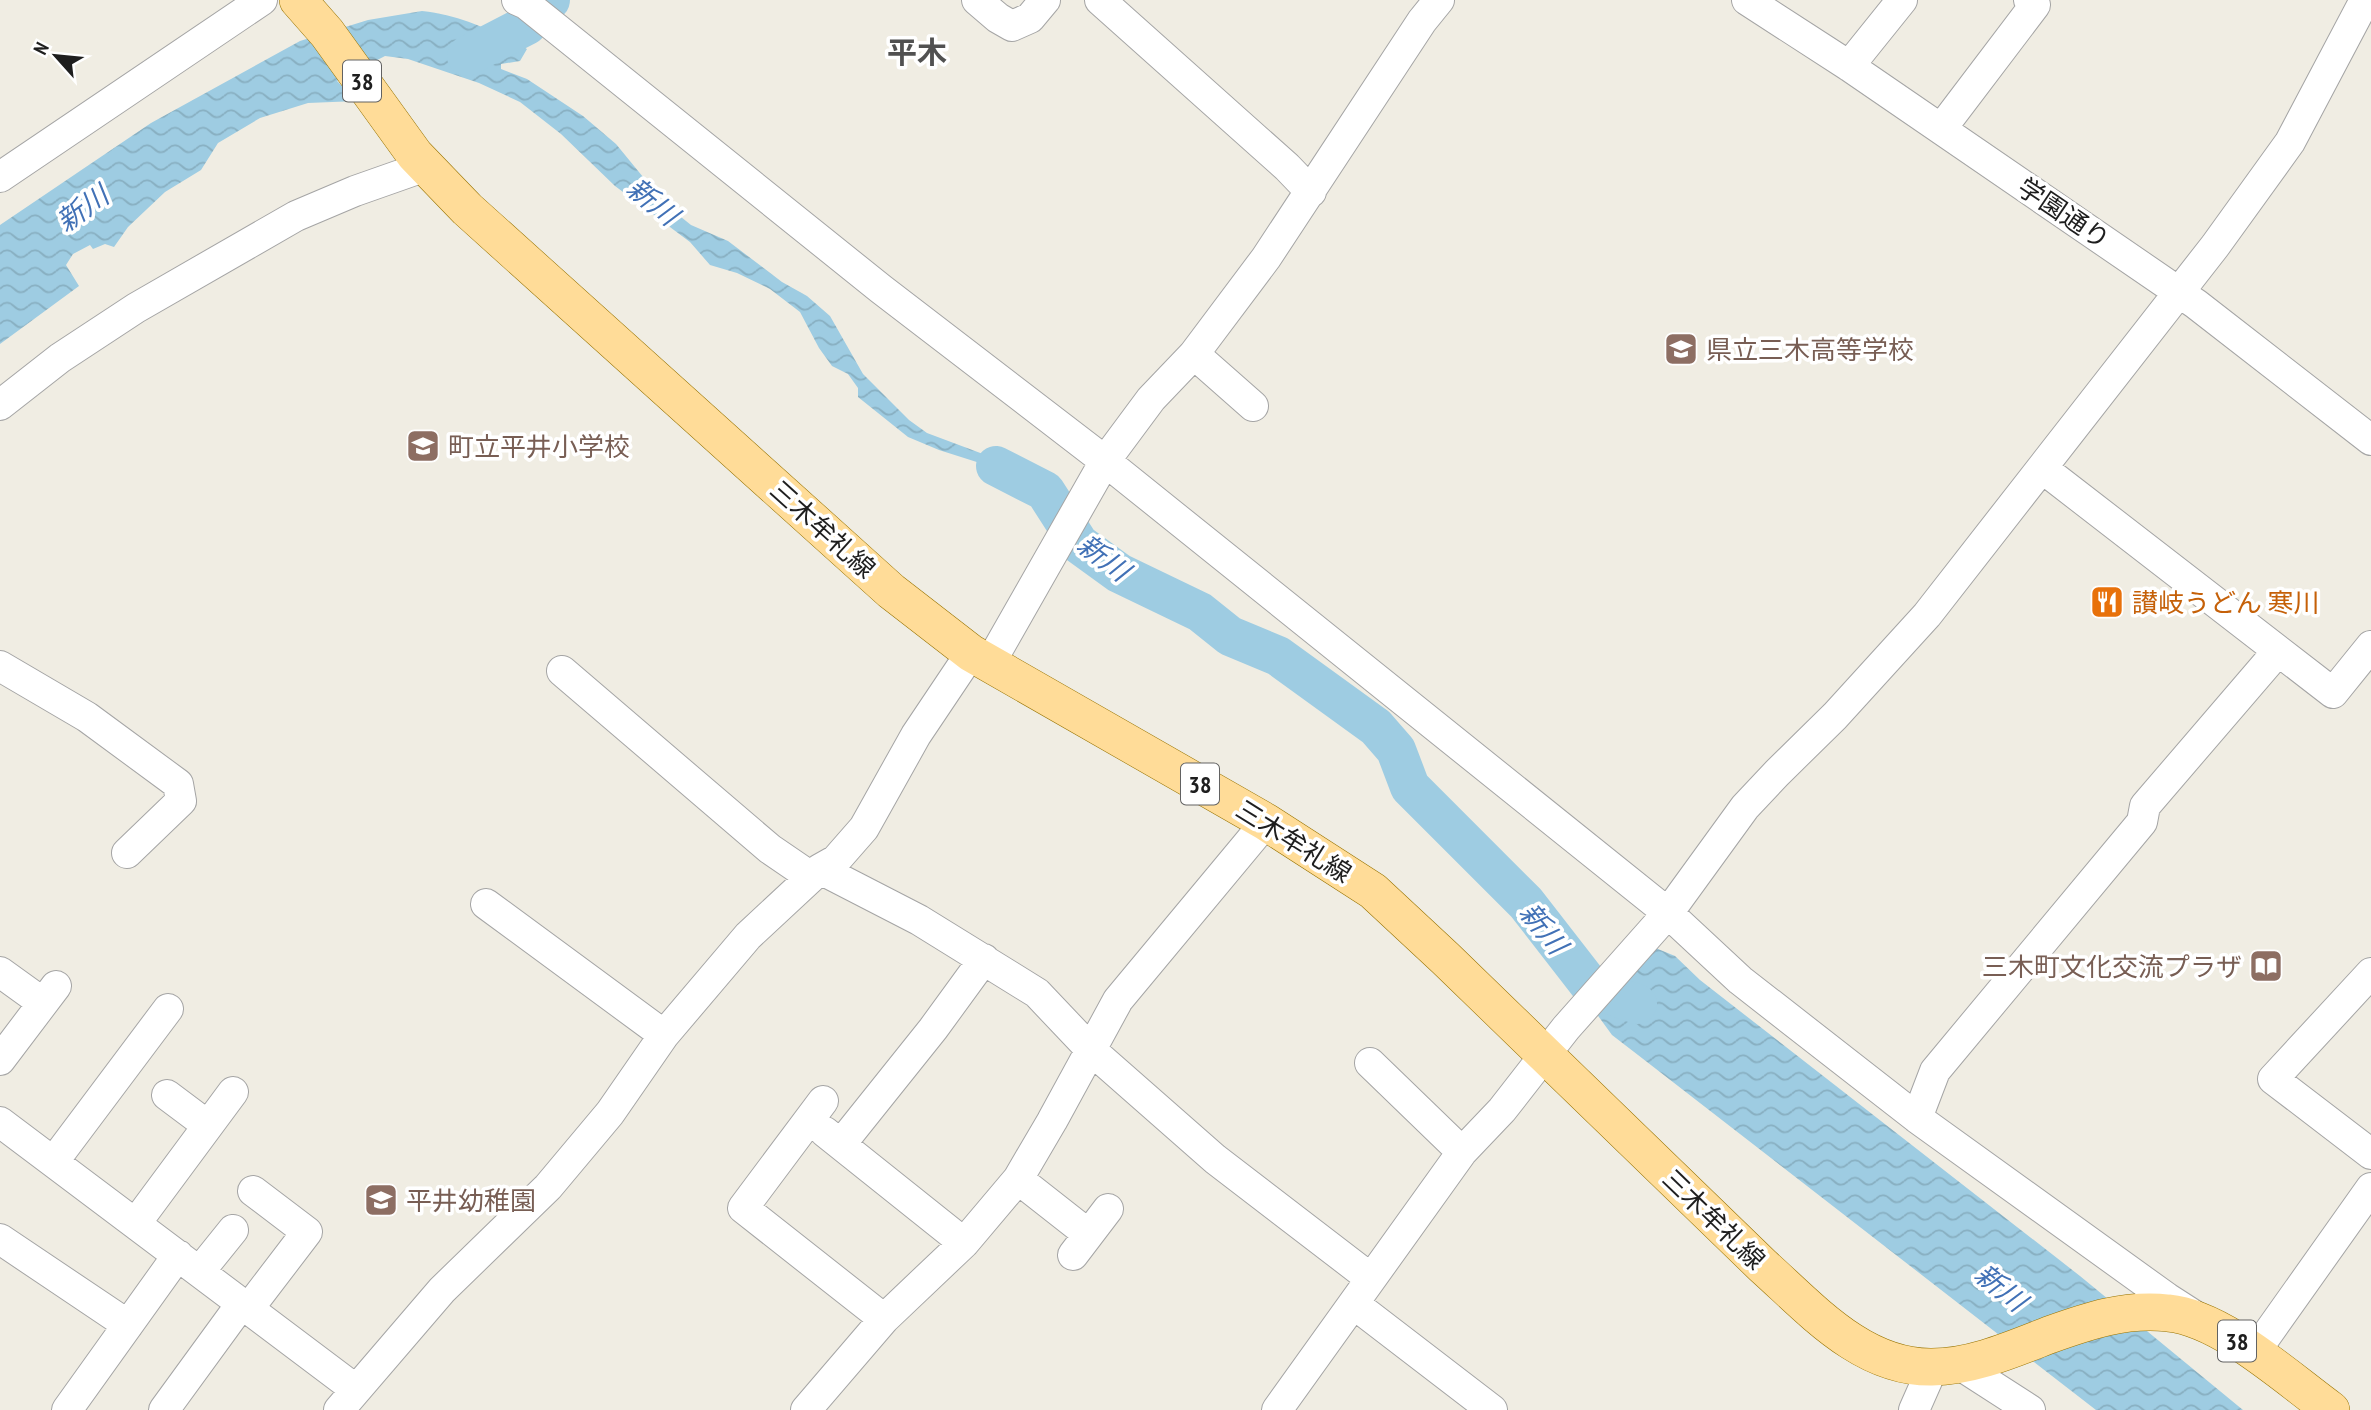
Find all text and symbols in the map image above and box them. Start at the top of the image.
north arrow [21,21,91,91]
district label: 平木 [887,32,947,71]
text: N [28,38,54,58]
road number: 38 [343,60,381,102]
water label: 新川 [620,169,689,235]
street label: 学園通り [2012,170,2116,256]
water label: 新川 [48,175,118,239]
school or university icon: 県立三木高等学校 [1662,330,1700,368]
place label: 県立三木高等学校 [1706,333,1914,366]
school or university icon: 町立平井小学校 [404,427,442,465]
place label: 町立平井小学校 [448,430,630,463]
street label: 三木牟礼線 [764,473,882,585]
water label: 新川 [1070,525,1140,590]
restaurant icon: 讃岐うどん 寒川 [2088,583,2126,621]
place label: 讃岐うどん 寒川 [2132,586,2320,619]
road number: 38 [1181,764,1219,804]
street label: 三木牟礼線 [1230,793,1358,889]
water label: 新川 [1512,895,1578,964]
library icon: 三木町文化交流プラザ [2247,947,2285,985]
place label: 三木町文化交流プラザ [1982,950,2242,983]
street label: 三木牟礼線 [1656,1162,1772,1276]
school or university icon: 平井幼稚園 [362,1181,400,1219]
place label: 平井幼稚園 [406,1184,536,1217]
water label: 新川 [1968,1255,2037,1321]
road number: 38 [2218,1321,2256,1362]

